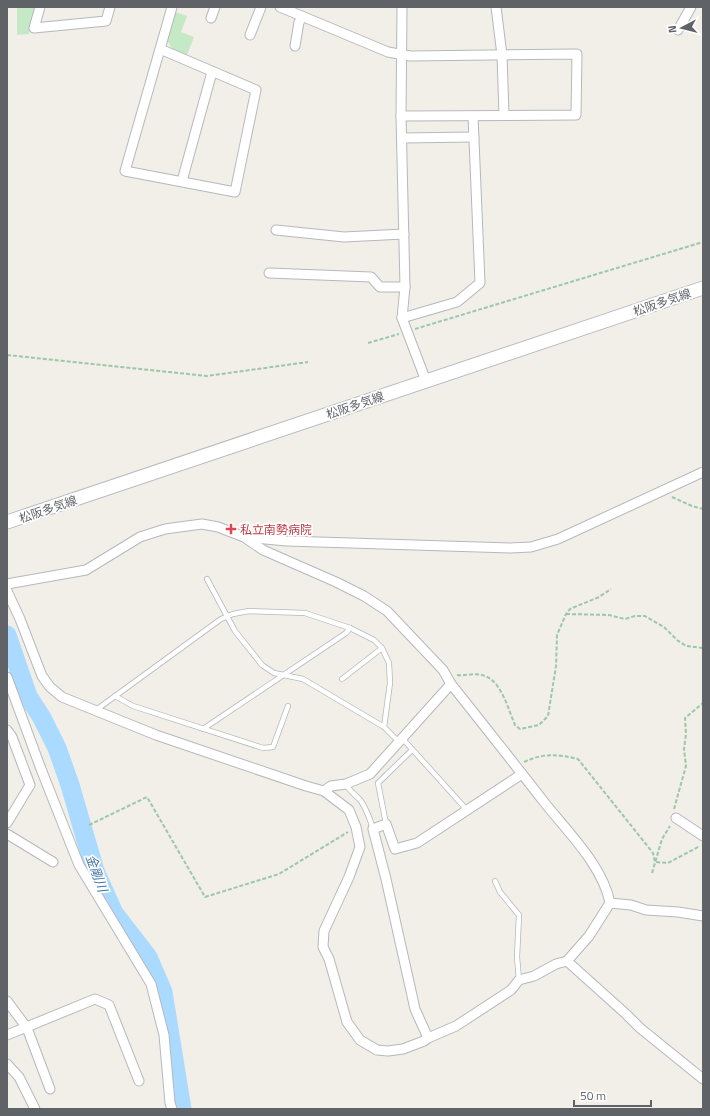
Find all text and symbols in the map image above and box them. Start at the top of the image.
north arrow [662,8,702,48]
text: N [664,24,680,34]
street label: 松阪多気線 [631,283,693,321]
street label: 松阪多気線 [324,386,386,424]
street label: 松阪多気線 [17,490,79,528]
place label: 私立南勢病院 [240,520,312,539]
marker: 私立南勢病院 [225,523,237,535]
water label: 金剛川 [81,851,114,897]
scale bar [574,1082,651,1108]
text: 50 m [580,1086,606,1105]

